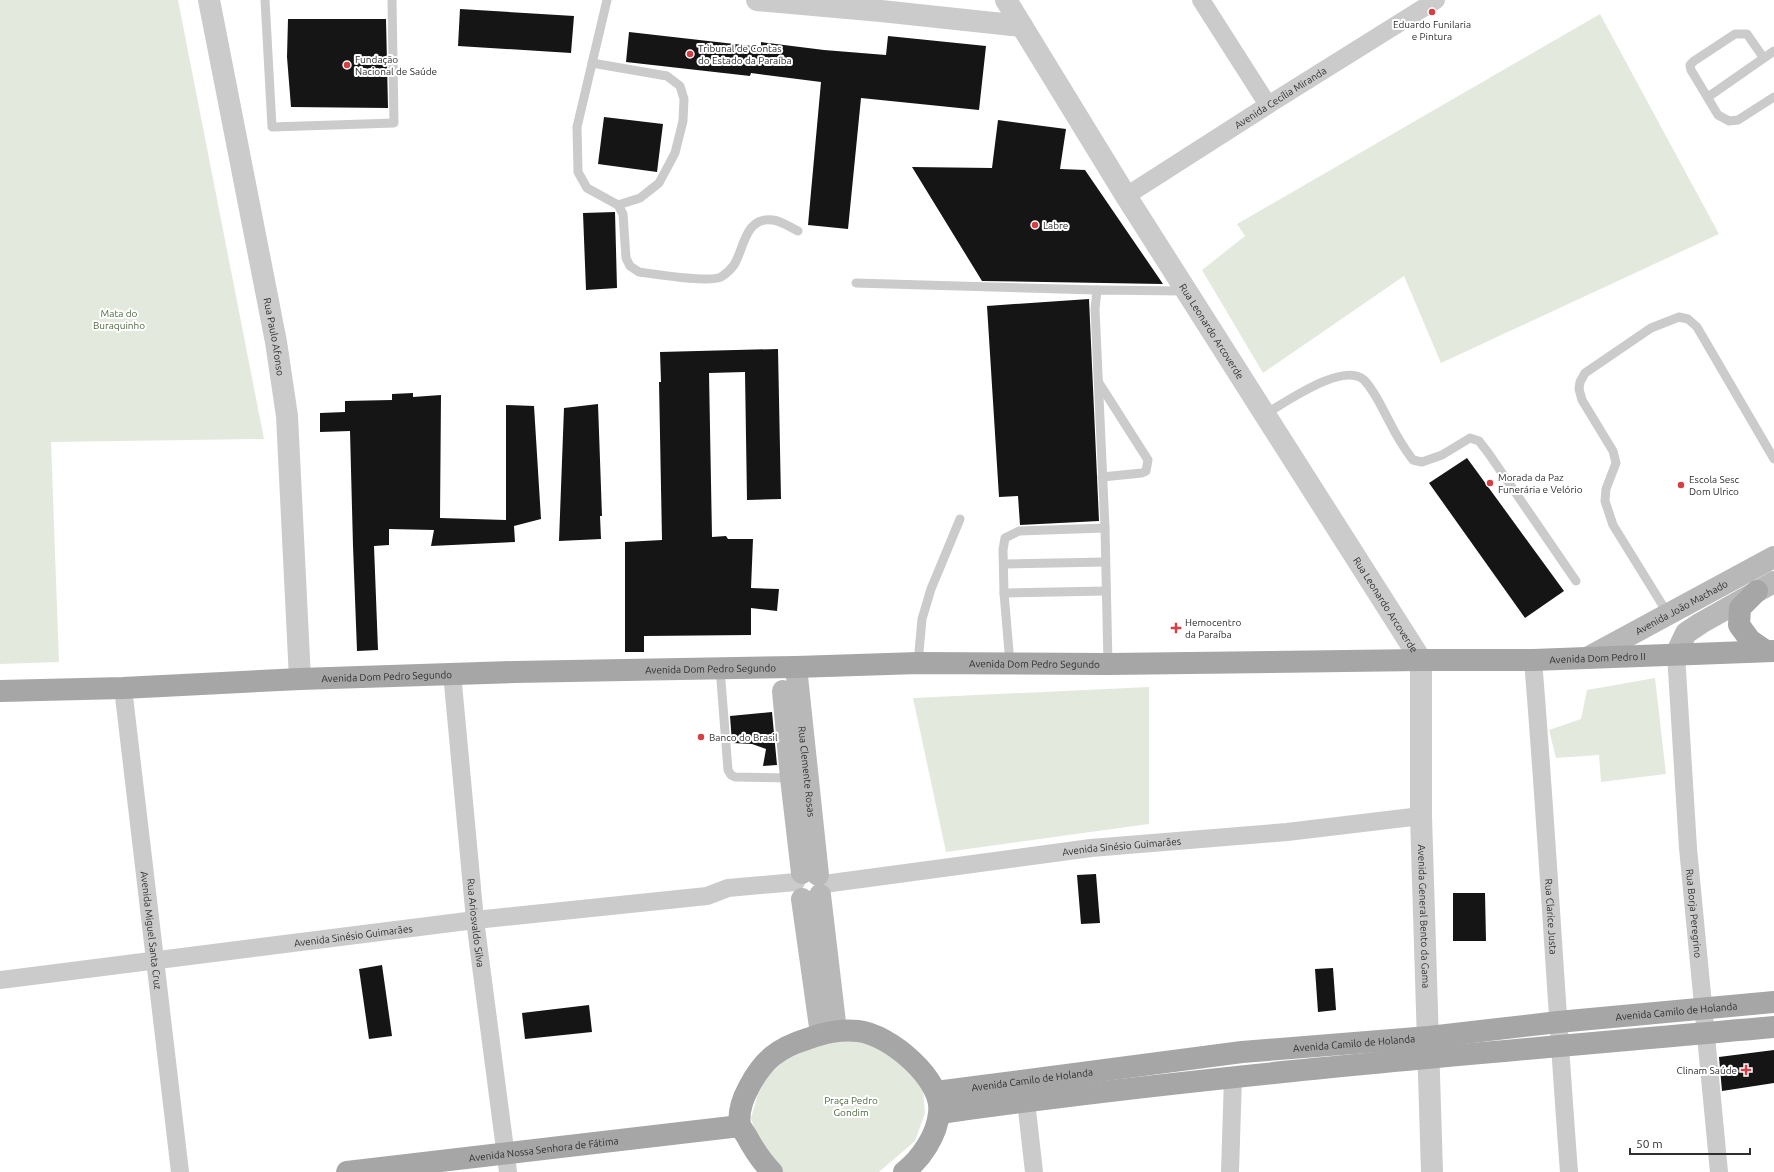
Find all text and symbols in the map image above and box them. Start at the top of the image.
marker: Eduardo Funilaria e Pintura [1427,7,1437,17]
place label: Eduardo Funilaria e Pintura [1393,19,1471,42]
place label: Tribunal de Contas do Estado da Paraíba [698,43,792,66]
marker: Tribunal de Contas do Estado da Paraíba [685,49,695,59]
place label: Fundação Nacional de Saúde [355,54,437,77]
marker: Fundação Nacional de Saúde [342,60,352,70]
street label: Avenida Cecília Miranda [1232,65,1328,131]
marker: Labre [1030,220,1040,230]
place label: Labre [1043,220,1068,231]
street label: Rua Leonardo Arcoverde [1178,281,1246,381]
street label: Rua Paulo Afonso [262,297,286,377]
park label: Mata do Buraquinho [93,308,145,331]
place label: Morada da Paz Funerária e Velório [1498,472,1583,495]
place label: Escola Sesc Dom Ulrico [1689,474,1740,497]
marker: Morada da Paz Funerária e Velório [1485,478,1495,488]
marker: Escola Sesc Dom Ulrico [1676,480,1686,490]
street label: Rua Leonardo Arcoverde [1351,555,1420,654]
street label: Avenida João Machado [1633,578,1730,636]
place label: Hemocentro da Paraíba [1185,617,1242,640]
marker: Hemocentro da Paraíba [1170,622,1182,634]
street label: Avenida Dom Pedro II [1549,650,1646,665]
street label: Avenida Dom Pedro Segundo [969,658,1100,669]
street label: Avenida Dom Pedro Segundo [645,662,776,675]
street label: Avenida Dom Pedro Segundo [321,669,452,684]
street label: Rua Clemente Rosas [797,725,817,817]
marker: Banco do Brasil [696,732,706,742]
place label: Banco do Brasil [709,732,778,743]
street label: Avenida Sinésio Guimarães [1061,835,1181,857]
street label: Avenida General Bento da Gama [1416,844,1432,988]
street label: Rua Borja Peregrino [1685,868,1704,959]
street label: Avenida Miguel Santa Cruz [139,871,164,990]
street label: Rua Ariosvaldo Silva [466,878,487,968]
street label: Rua Clarice Justa [1543,878,1559,955]
street label: Avenida Sinésio Guimarães [293,922,413,948]
street label: Avenida Camilo de Holanda [1615,1000,1738,1022]
street label: Avenida Camilo de Holanda [1293,1033,1415,1053]
marker: Clinam Saúde [1740,1064,1752,1076]
place label: Clinam Saúde [1677,1065,1737,1076]
street label: Avenida Camilo de Holanda [971,1066,1094,1093]
park label: Praça Pedro Gondim [824,1095,878,1118]
scale bar [1630,1130,1750,1156]
street label: Avenida Nossa Senhora de Fátima [468,1135,619,1163]
text: 50 m [1636,1137,1663,1150]

